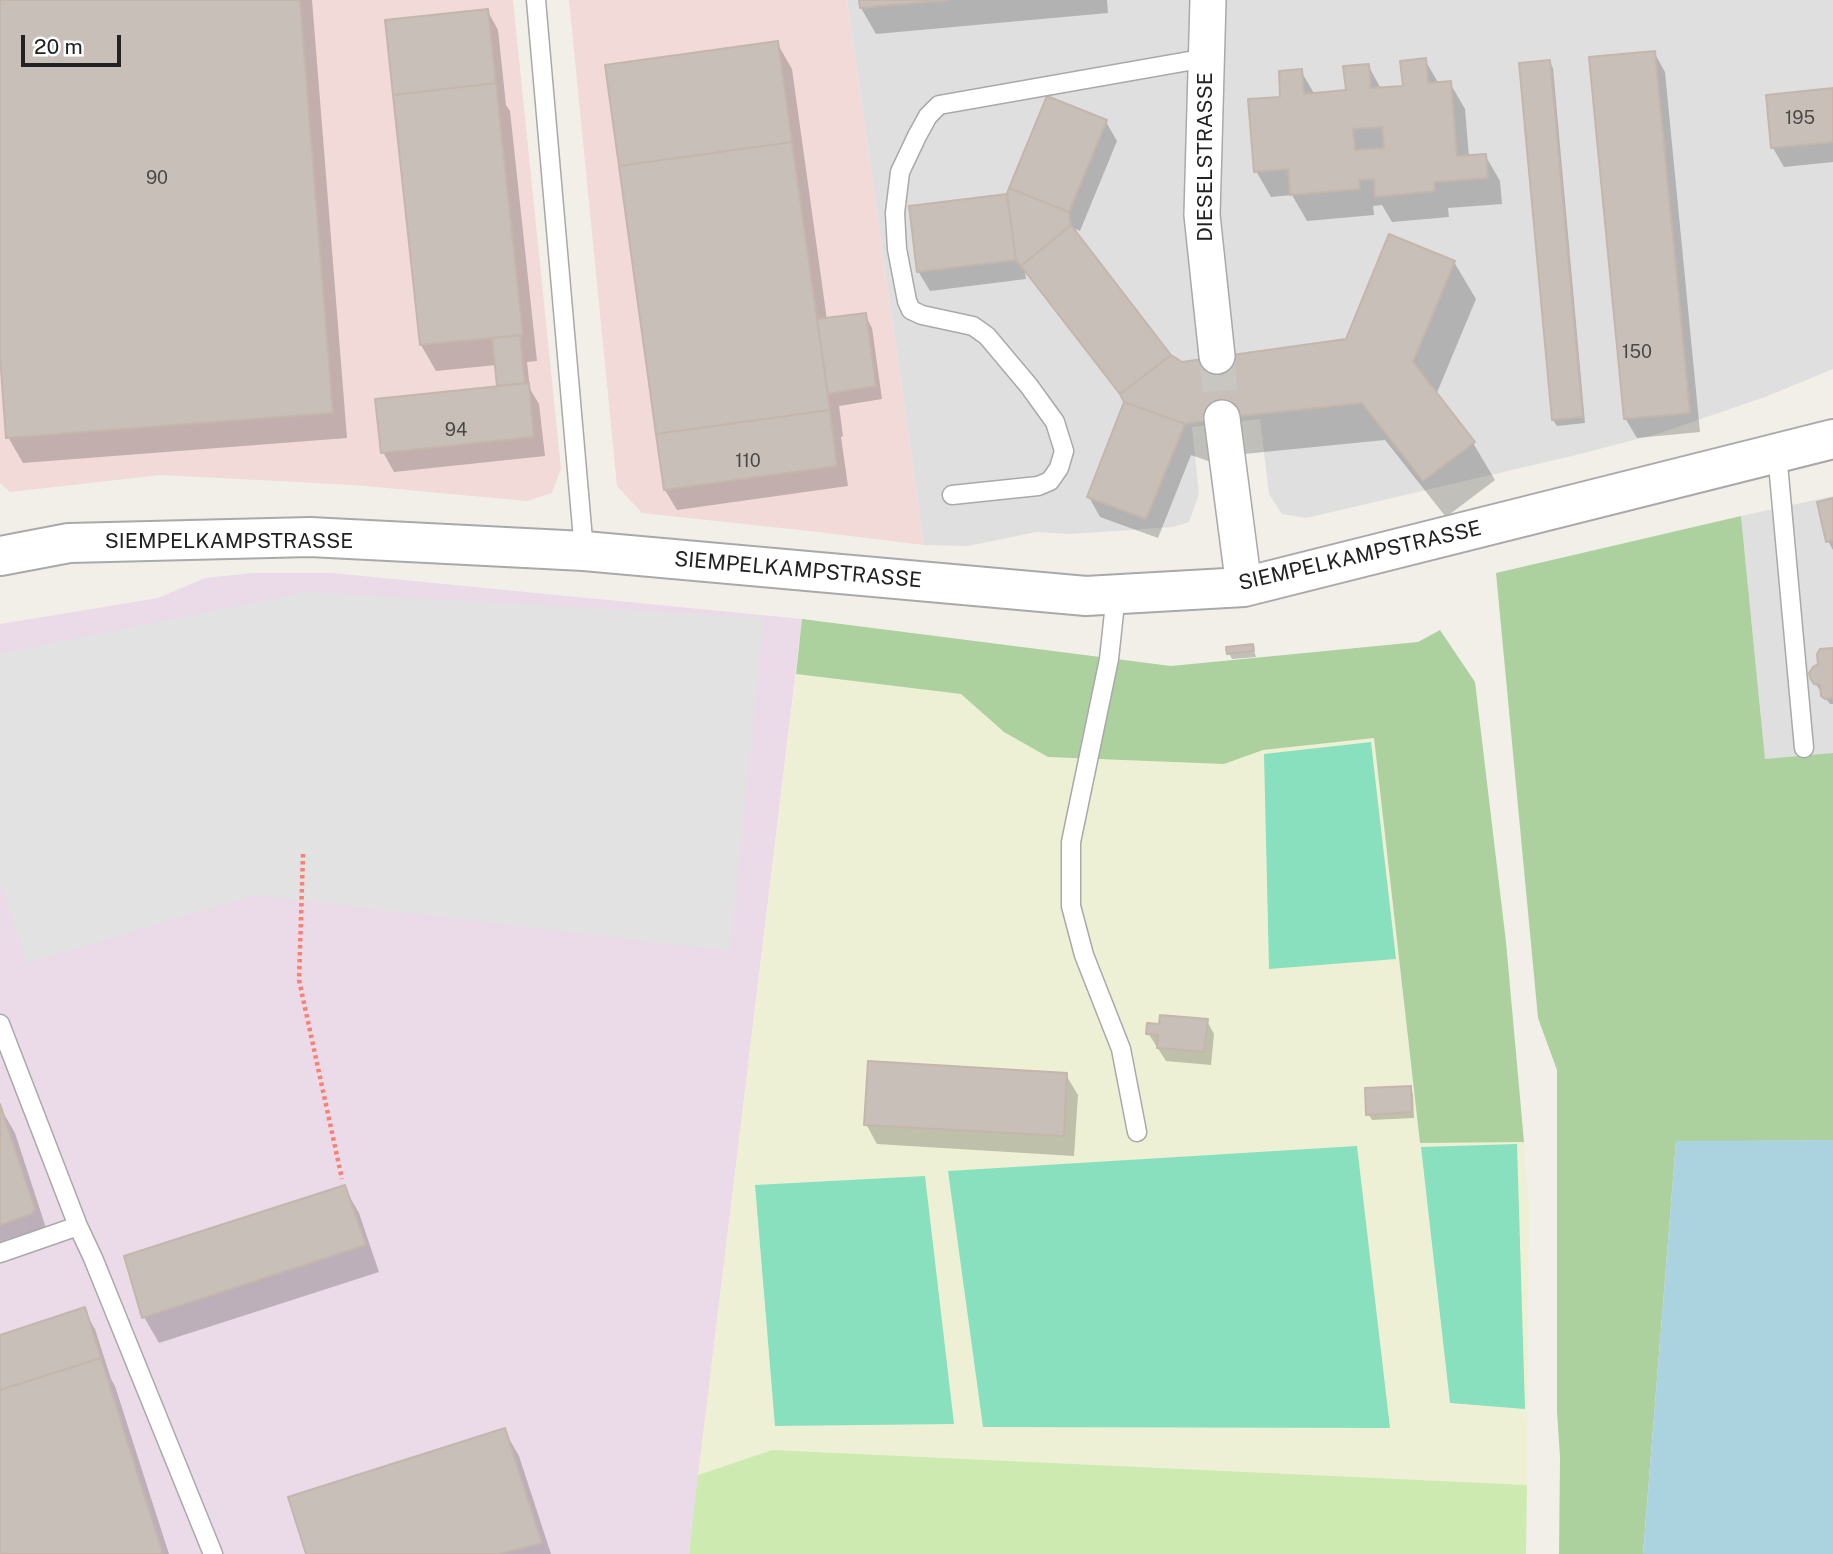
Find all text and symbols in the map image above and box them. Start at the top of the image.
scale bar [24,21,124,65]
text: 20 m [34,34,83,59]
street label: DIESELSTRASSE [1193,72,1219,242]
house number: 195 [1785,107,1815,129]
house number: 90 [146,167,168,189]
house number: 150 [1622,341,1652,363]
house number: 94 [445,419,467,441]
house number: 110 [735,450,761,472]
street label: SIEMPELKAMPSTRASSE [1236,516,1484,596]
street label: SIEMPELKAMPSTRASSE [105,529,353,555]
street label: SIEMPELKAMPSTRASSE [673,547,923,593]

